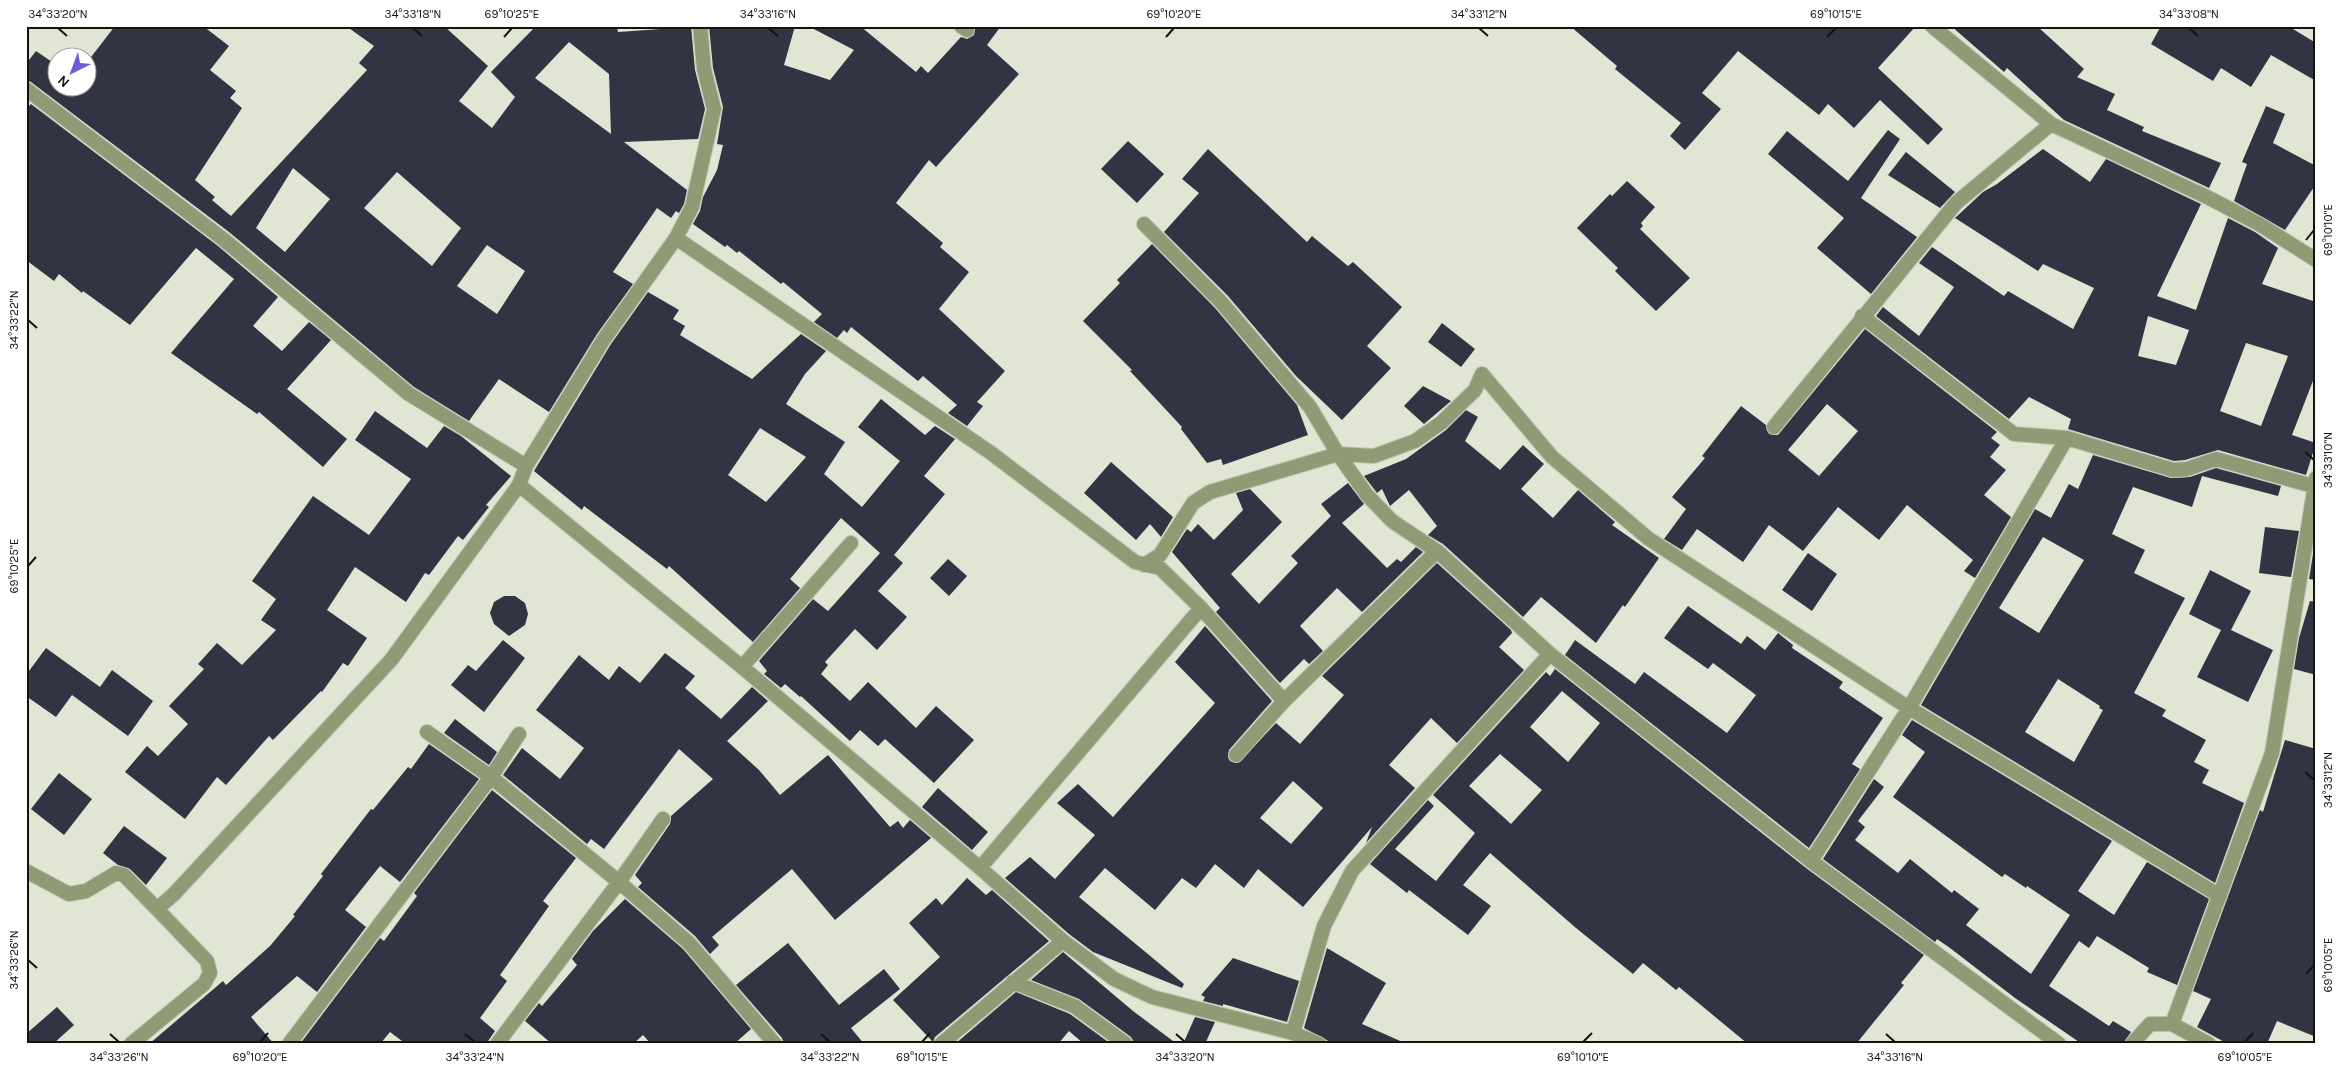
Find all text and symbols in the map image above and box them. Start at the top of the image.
text: 34°33'20"N [28,7,88,21]
text: 34°33'18"N [385,7,441,21]
text: 69°10'25"E [485,7,539,21]
text: 34°33'16"N [740,7,796,21]
text: 69°10'20"E [1146,7,1202,21]
text: 34°33'12"N [1451,7,1507,21]
text: 69°10'15"E [1810,7,1862,21]
text: 34°33'08"N [2159,7,2219,21]
north arrow [48,48,98,98]
text: N [54,72,73,91]
text: 69°10'10"E [2321,204,2335,256]
text: 34°33'22"N [7,290,21,350]
text: 34°33'10"N [2321,432,2335,488]
text: 69°10'25"E [7,539,21,593]
text: 34°33'12"N [2321,752,2335,808]
text: 34°33'26"N [7,930,21,990]
text: 69°10'05"E [2321,938,2335,992]
text: 34°33'26"N [89,1050,149,1064]
text: 69°10'20"E [232,1050,288,1064]
text: 34°33'24"N [445,1050,505,1064]
text: 34°33'22"N [800,1050,860,1064]
text: 69°10'15"E [896,1050,948,1064]
text: 34°33'20"N [1155,1050,1215,1064]
text: 69°10'10"E [1557,1050,1609,1064]
text: 34°33'16"N [1867,1050,1923,1064]
text: 69°10'05"E [2218,1050,2272,1064]

